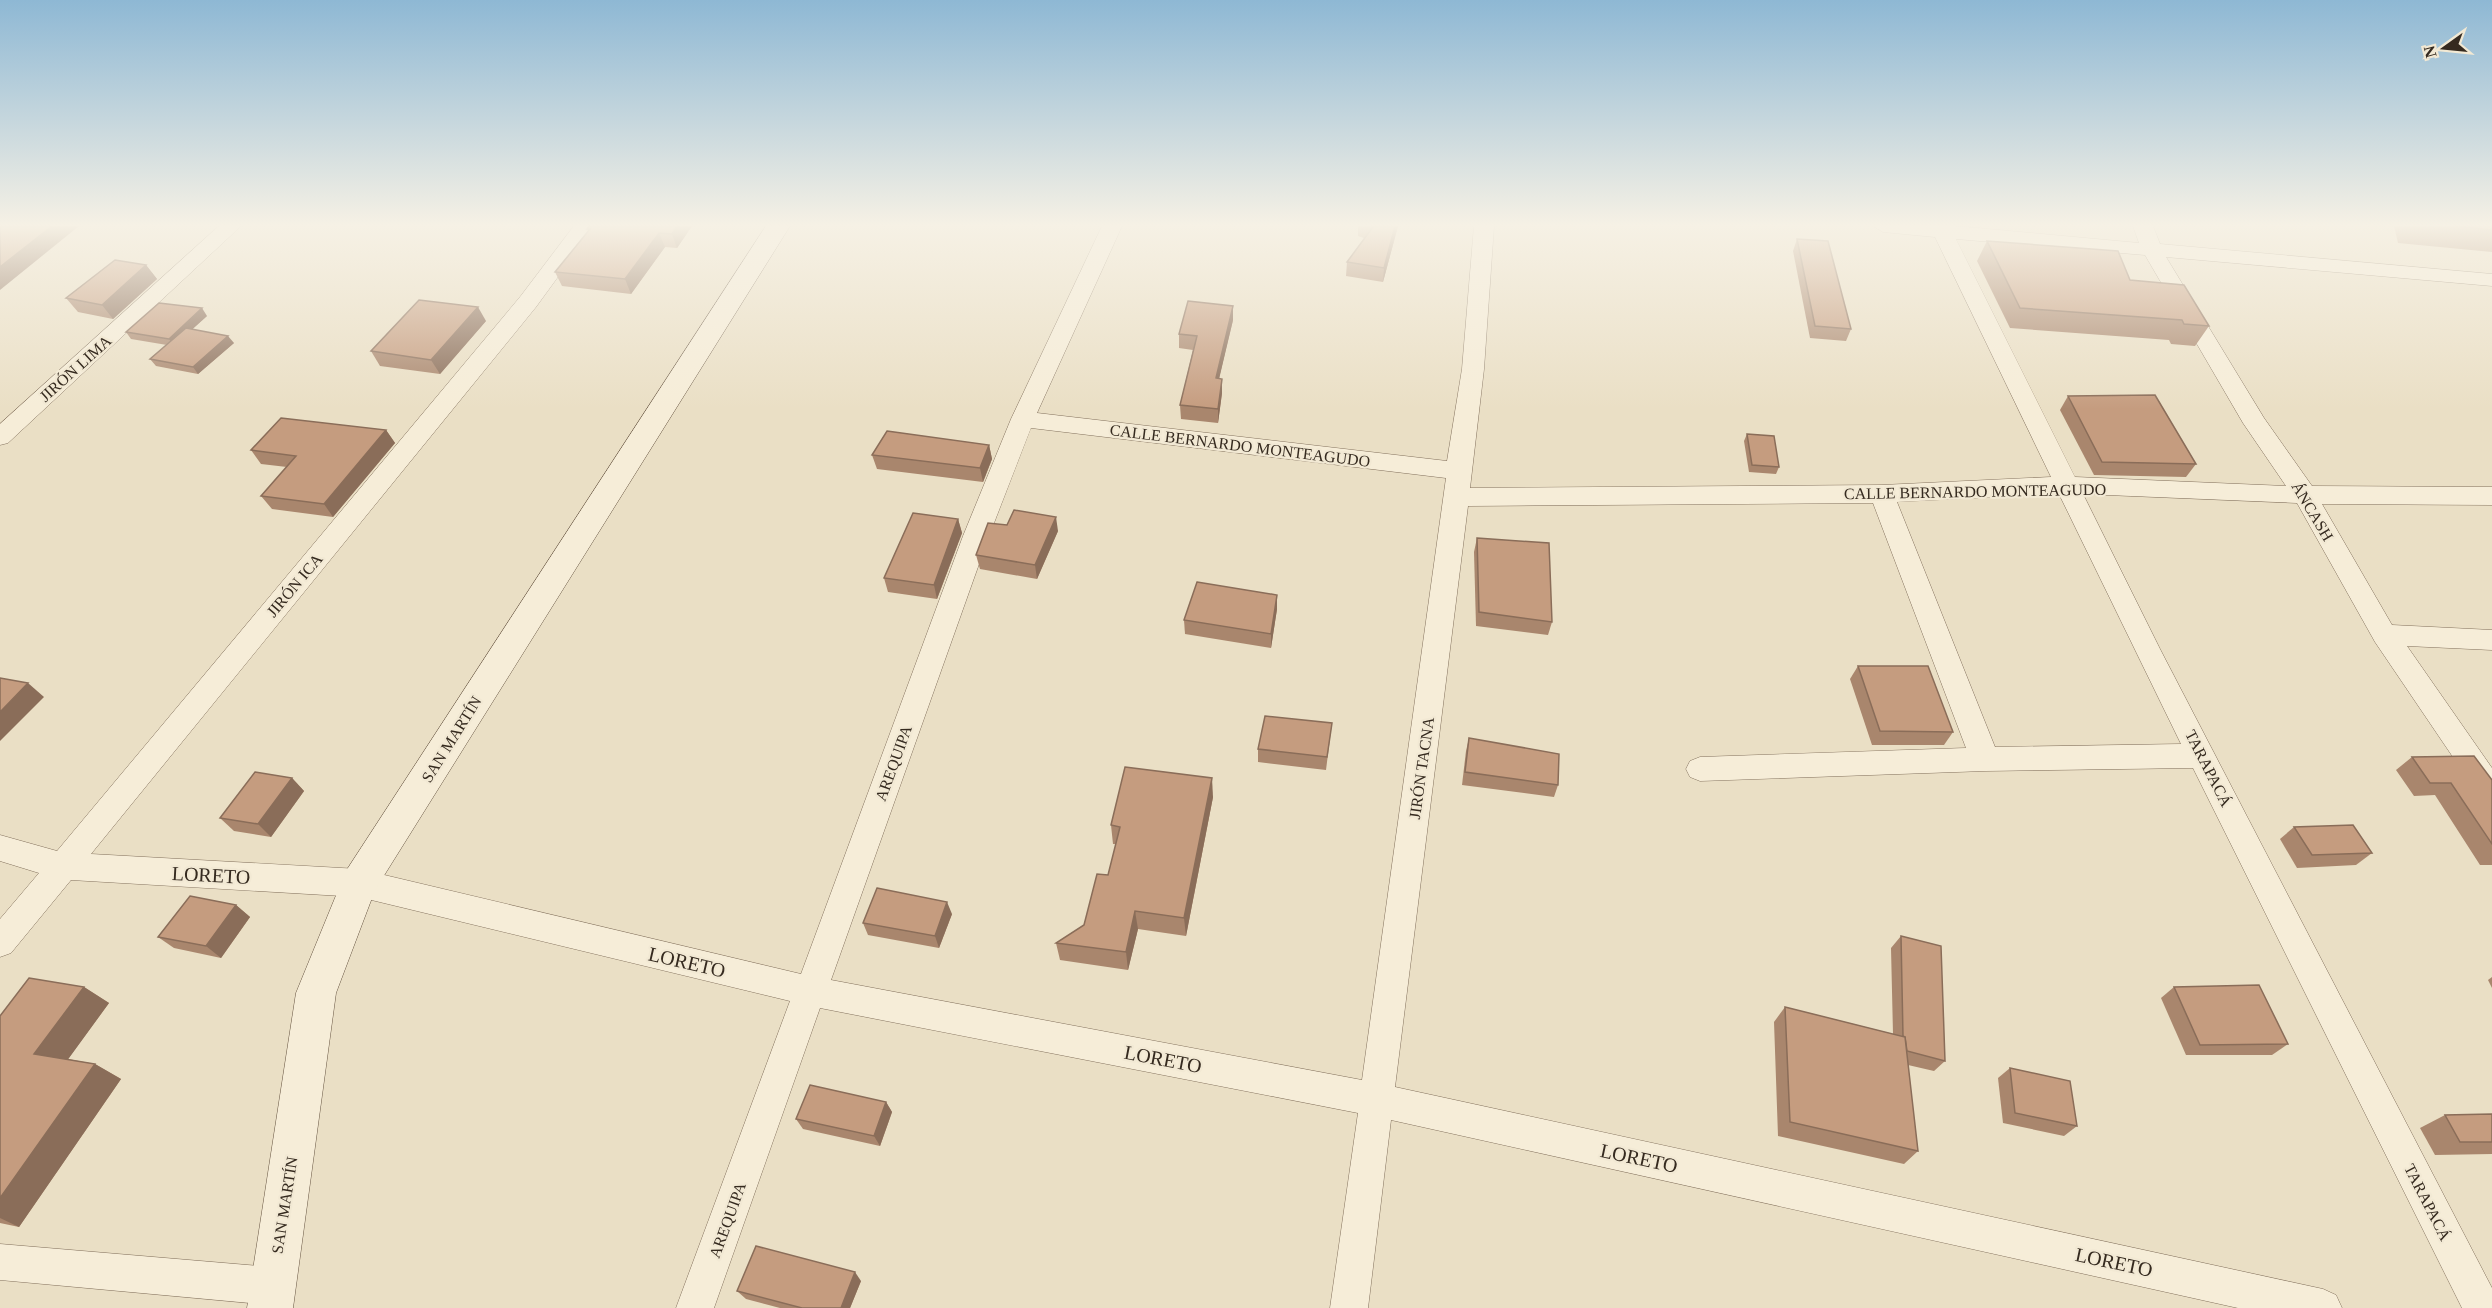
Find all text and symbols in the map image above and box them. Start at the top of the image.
north arrow [2414,18,2474,78]
text: N [2420,44,2440,60]
street label: JIRÓN LIMA [35,331,115,405]
street label: CALLE BERNARDO MONTEAGUDO [1109,421,1371,470]
street label: ÁNCASH [2288,478,2338,544]
street label: CALLE BERNARDO MONTEAGUDO [1844,481,2106,502]
street label: JIRÓN ICA [262,549,326,620]
street label: SAN MARTÍN [417,692,485,785]
street label: JIRÓN TACNA [1405,715,1437,820]
street label: AREQUIPA [872,723,915,803]
street label: TARAPACÁ [2182,727,2236,810]
street label: LORETO [171,862,251,888]
street label: LORETO [646,942,728,982]
street label: LORETO [1122,1041,1204,1077]
street label: LORETO [1598,1139,1680,1177]
street label: SAN MARTÍN [267,1155,301,1255]
street label: TARAPACÁ [2401,1161,2455,1244]
street label: AREQUIPA [706,1180,749,1260]
street label: LORETO [2073,1243,2155,1281]

